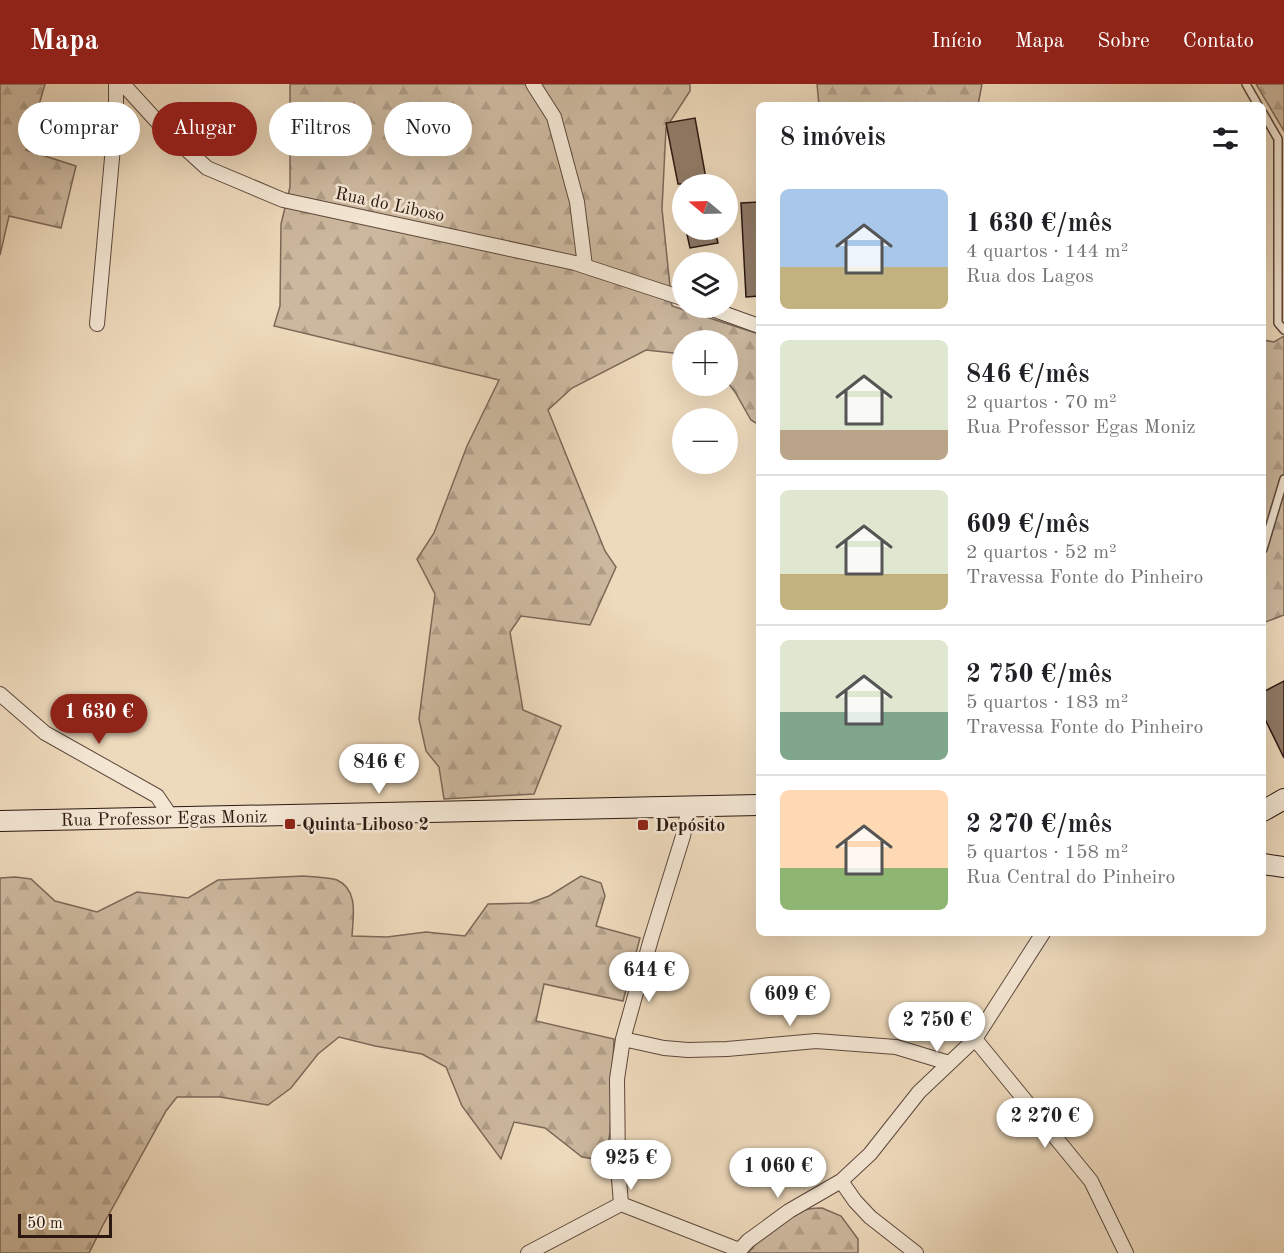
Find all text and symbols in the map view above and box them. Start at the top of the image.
text: Mapa [30,28,99,56]
text: Início [931,31,982,52]
text: Mapa [1015,31,1064,52]
text: Sobre [1097,31,1150,52]
text: Contato [1183,31,1254,52]
chip: Comprar [18,102,140,156]
chip: Alugar [152,102,257,156]
chip: Filtros [269,102,372,156]
chip: Novo [384,102,472,156]
icon: filters [1209,122,1242,155]
text: 8 imóveis [780,125,886,151]
north arrow [672,174,738,240]
map controls [672,174,738,474]
street label: Rua do Liboso [333,185,446,225]
text: 1 630 €/mês [966,211,1112,237]
icon: home [828,213,900,285]
text: 4 quartos · 144 m² [966,242,1128,262]
button: layers [672,252,738,318]
text: Rua dos Lagos [966,267,1094,287]
button: + [672,330,738,396]
text: 846 €/mês [966,362,1090,388]
icon: home [828,364,900,436]
text: 2 quartos · 70 m² [966,393,1117,413]
button: − [672,408,738,474]
text: Rua Professor Egas Moniz [966,418,1196,438]
text: 609 €/mês [966,512,1090,538]
icon: home [828,514,900,586]
text: 2 quartos · 52 m² [966,543,1117,563]
text: Travessa Fonte do Pinheiro [966,568,1203,588]
text: 2 750 €/mês [966,662,1112,688]
icon: home [828,664,900,736]
text: 5 quartos · 183 m² [966,693,1128,713]
pin: 1 630 € [44,694,154,745]
text: 1 630 € [64,703,134,723]
text: Travessa Fonte do Pinheiro [966,718,1203,738]
pin: 846 € [337,744,421,795]
text: 846 € [353,753,405,773]
street label: Rua Professor Egas Moniz [61,808,267,830]
text: 2 270 €/mês [966,812,1112,838]
icon: home [828,814,900,886]
place label: Quinta Liboso 2 [302,816,429,834]
marker: Quinta Liboso 2 [283,817,297,831]
place label: Depósito [655,817,725,835]
marker: Depósito [636,818,650,832]
text: 5 quartos · 158 m² [966,843,1128,863]
text: Rua Central do Pinheiro [966,868,1175,888]
pin: 644 € [607,952,691,1003]
text: 644 € [623,961,675,981]
pin: 609 € [748,976,832,1027]
text: 609 € [764,985,816,1005]
pin: 2 750 € [882,1002,992,1053]
text: 2 750 € [902,1011,972,1031]
pin: 2 270 € [990,1098,1100,1149]
text: 2 270 € [1010,1107,1080,1127]
pin: 925 € [589,1140,673,1191]
pin: 1 060 € [723,1148,833,1199]
text: 925 € [605,1149,657,1169]
text: 1 060 € [743,1157,813,1177]
scale bar [18,1211,112,1238]
text: 50 m [27,1216,63,1232]

